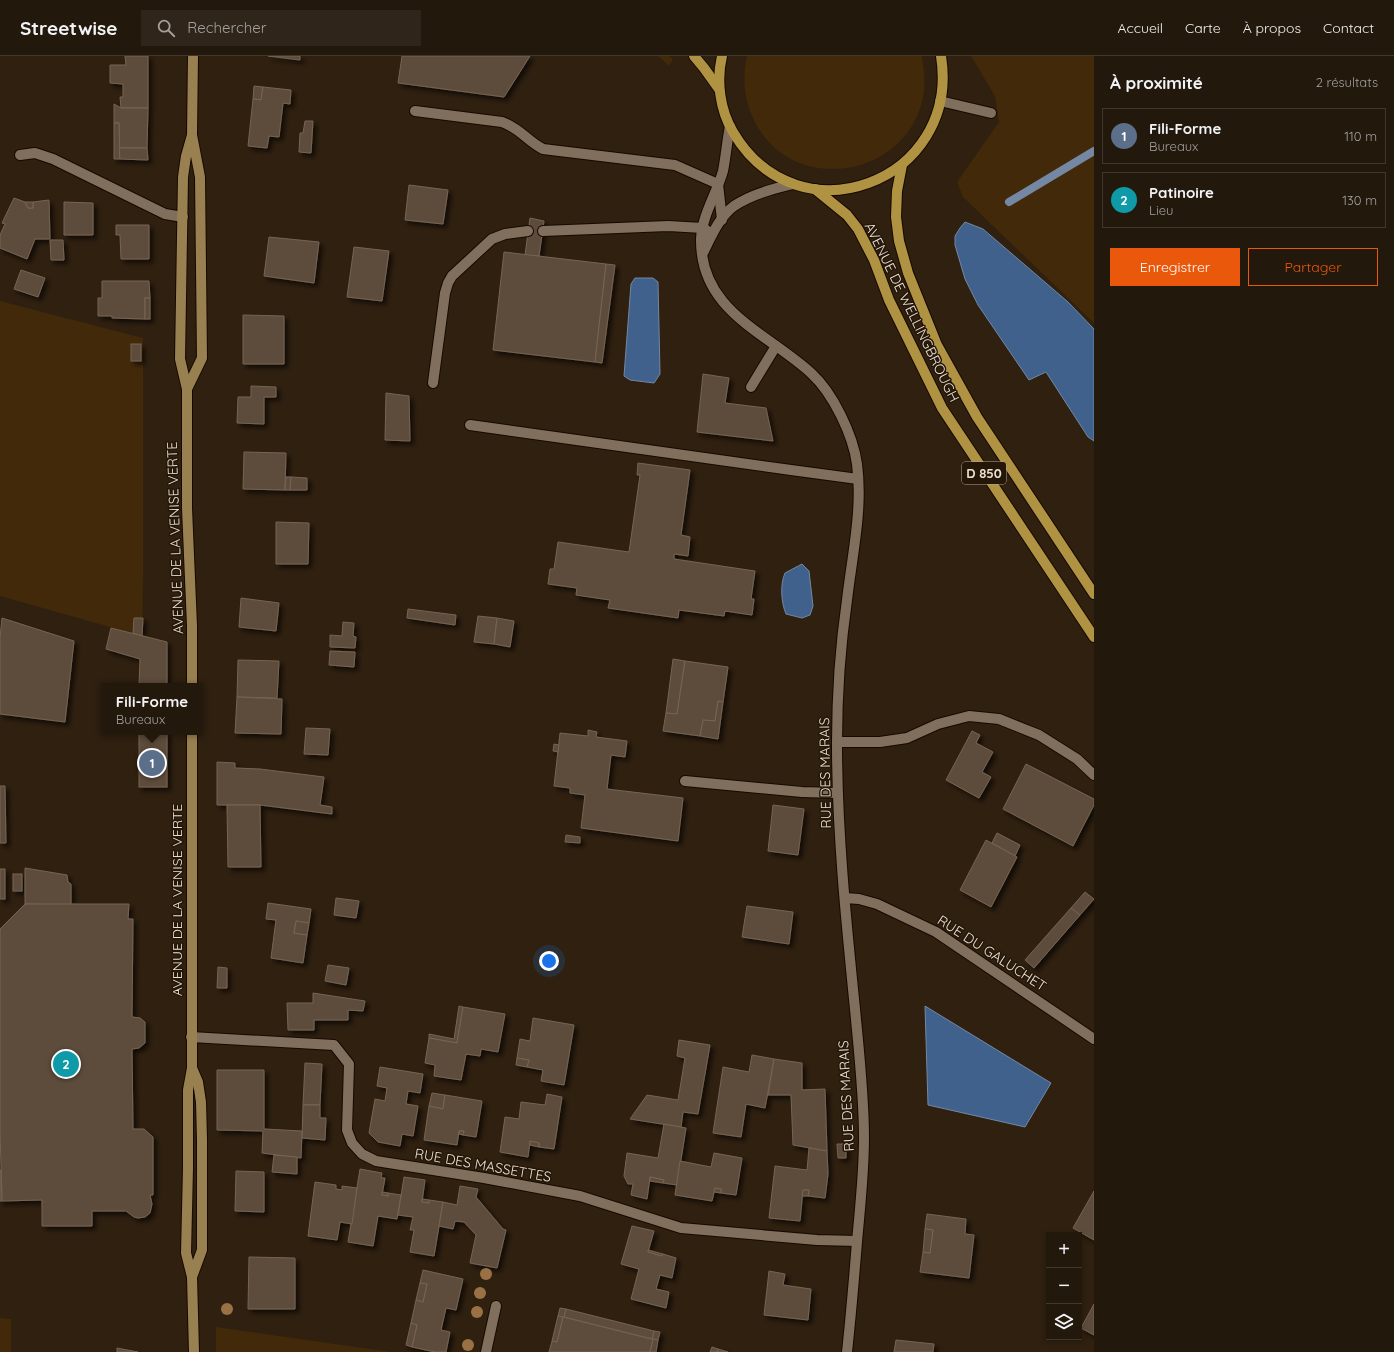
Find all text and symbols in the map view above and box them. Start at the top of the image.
search box [141,10,421,46]
text: Streetwise [20,16,117,40]
icon: search [155,17,177,39]
text: Rechercher [187,18,267,37]
text: Accueil [1117,19,1163,37]
text: Carte [1185,19,1221,37]
text: À propos [1243,19,1301,37]
text: Contact [1323,19,1374,37]
text: À proximité [1110,72,1203,93]
text: 2 résultats [1316,74,1378,90]
text: Fili-Forme [1149,119,1221,138]
text: 1 [1121,128,1127,144]
text: 110 m [1344,128,1377,144]
text: Bureaux [1149,138,1198,154]
text: Patinoire [1149,183,1214,202]
text: 2 [1120,192,1128,208]
text: 130 m [1342,192,1377,208]
text: Lieu [1149,202,1173,218]
street label: AVENUE DE WELLINGBROUGH [861,219,963,405]
button: Enregistrer [1110,248,1240,286]
button: Partager [1248,248,1378,286]
street label: AVENUE DE LA VENISE VERTE [163,441,187,635]
road number: D 850 [962,462,1006,484]
popup [101,683,203,735]
text: Fili-Forme [116,692,188,711]
text: Bureaux [116,711,165,727]
street label: RUE DES MARAIS [815,717,835,829]
pin: 1 [139,748,165,778]
street label: AVENUE DE LA VENISE VERTE [168,804,186,996]
street label: RUE DU GALUCHET [934,911,1050,995]
your location [539,951,559,971]
street label: RUE DES MARAIS [834,1040,858,1152]
pin: 2 [53,1049,79,1079]
street label: RUE DES MASSETTES [413,1144,553,1186]
map controls [1046,1232,1082,1340]
button: + [1046,1232,1082,1268]
button: − [1046,1268,1082,1304]
button: layers [1046,1304,1082,1340]

